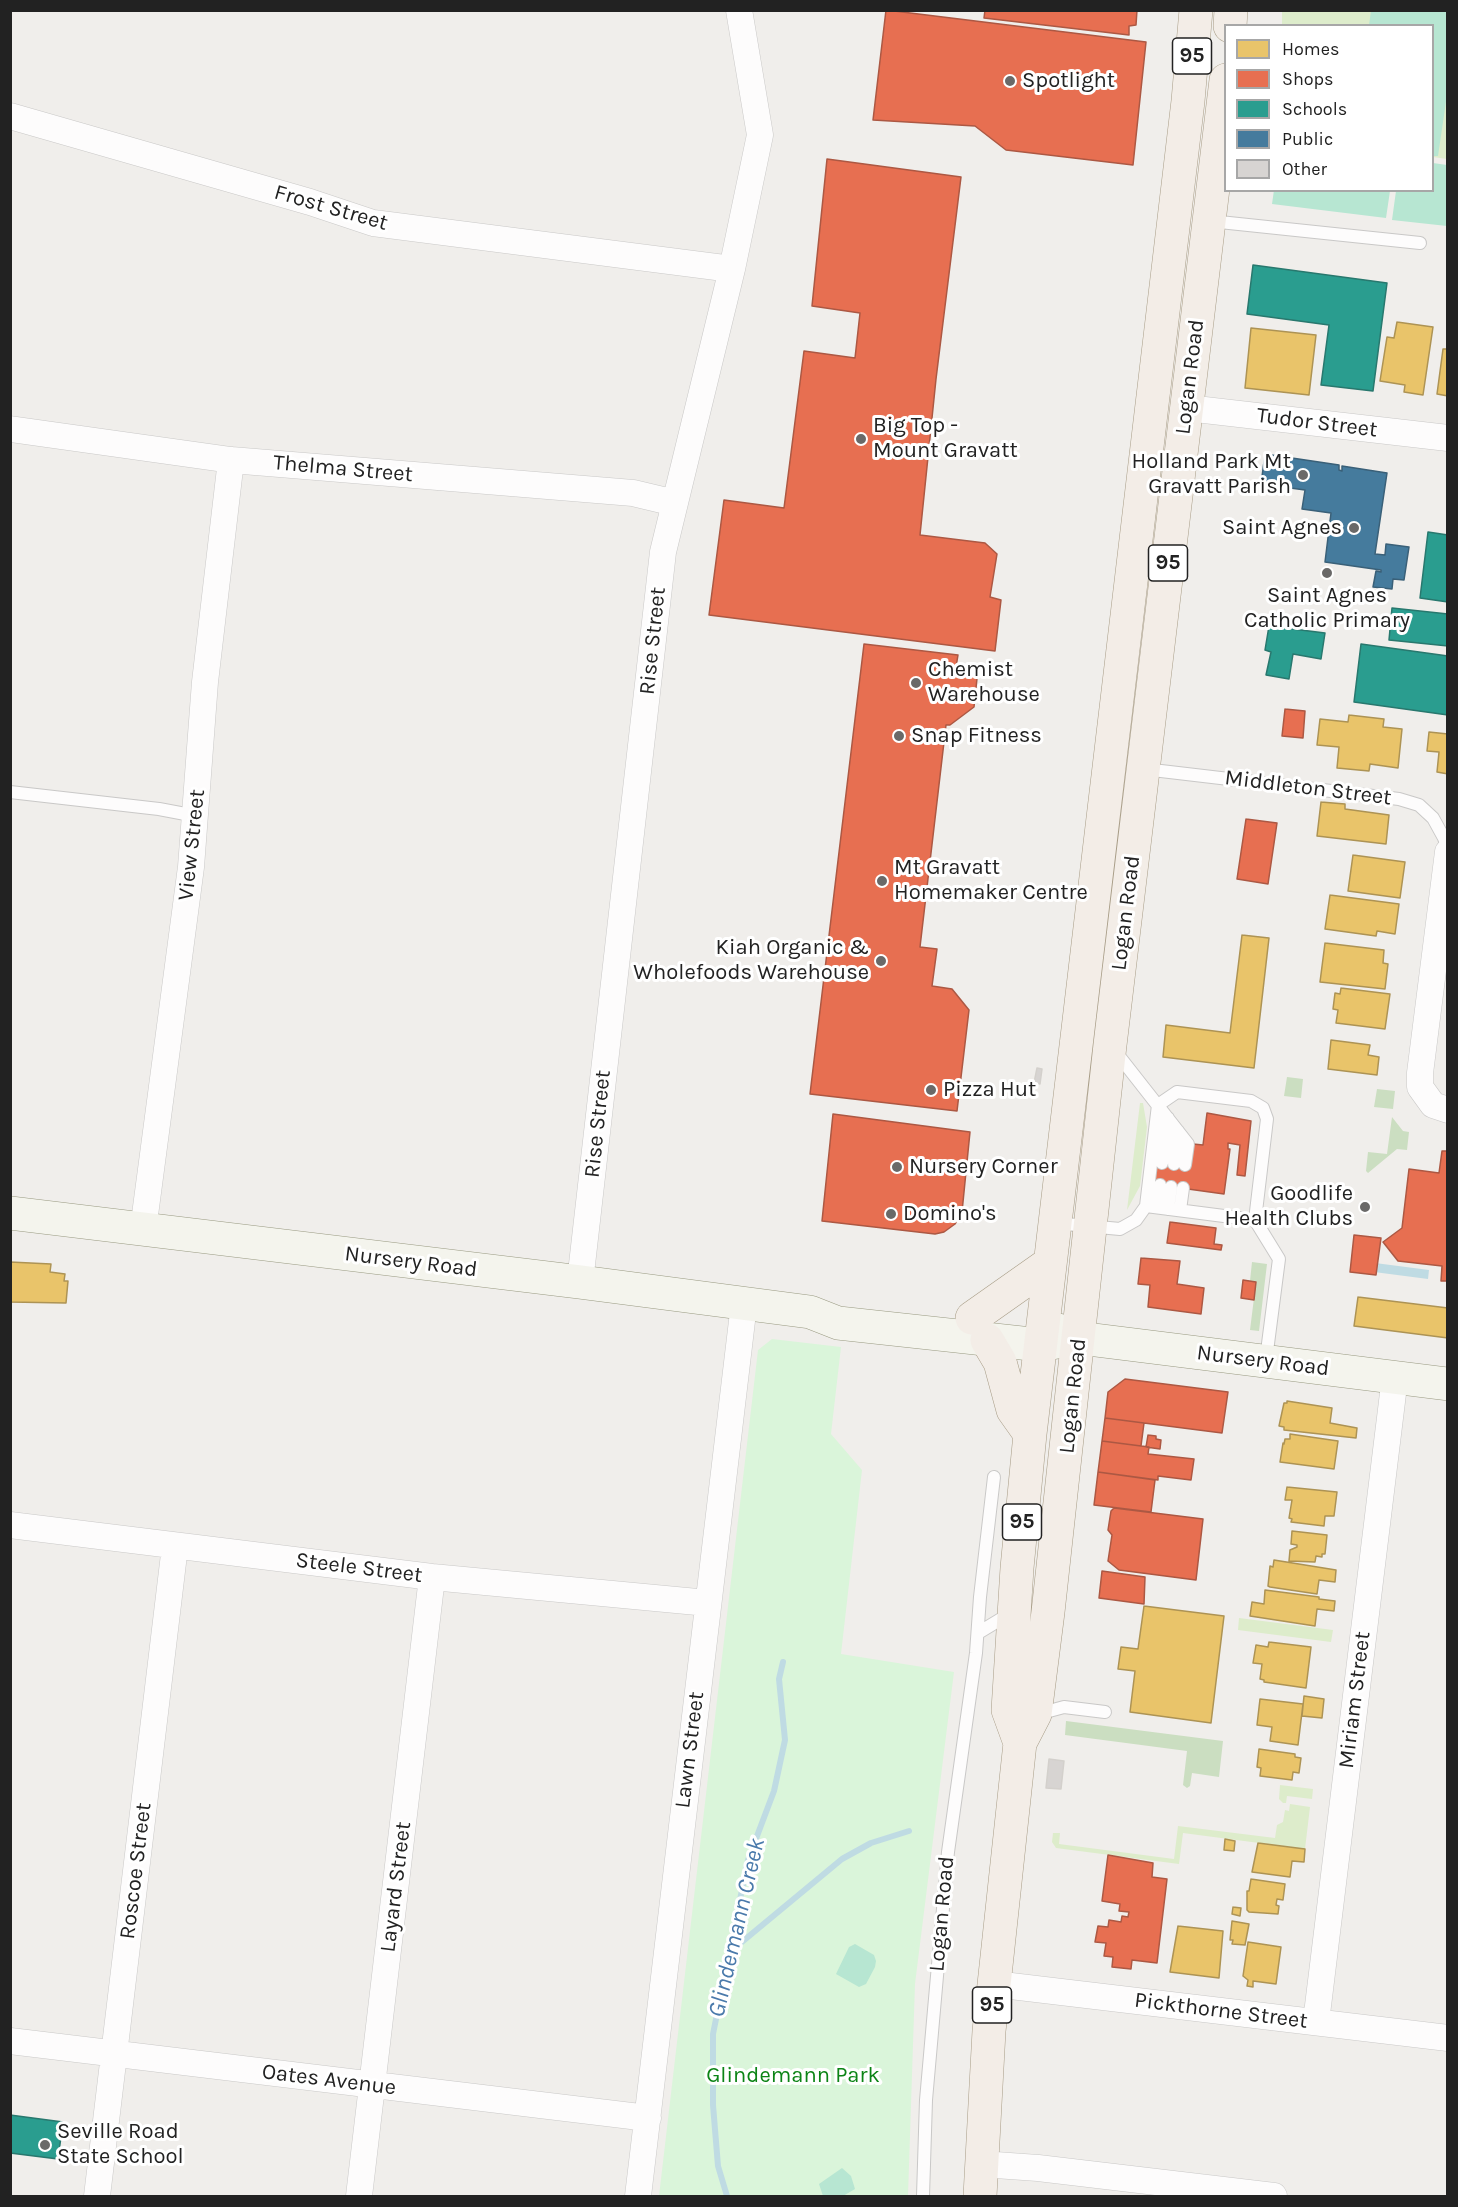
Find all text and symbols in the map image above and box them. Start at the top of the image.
legend [1224,24,1434,192]
road number: 95 [1172,38,1212,74]
text: Homes [1282,38,1339,60]
place label: Spotlight [1022,68,1115,94]
text: Shops [1282,68,1334,90]
marker: Spotlight [1003,74,1017,88]
text: Schools [1282,98,1347,120]
text: Public [1282,128,1333,150]
text: Other [1282,158,1327,180]
street label: Frost Street [271,179,391,237]
street label: Logan Road [1170,318,1210,436]
street label: Tudor Street [1255,402,1379,444]
place label: Big Top - Mount Gravatt [873,413,1018,464]
marker: Big Top - Mount Gravatt [854,432,868,446]
place label: Holland Park Mt Gravatt Parish [1132,449,1291,500]
street label: Thelma Street [272,450,414,488]
marker: Holland Park Mt Gravatt Parish [1296,468,1310,482]
place label: Saint Agnes [1222,515,1342,541]
marker: Saint Agnes [1347,521,1361,535]
road number: 95 [1148,545,1188,581]
marker: Saint Agnes Catholic Primary [1320,566,1334,580]
place label: Saint Agnes Catholic Primary [1244,583,1410,634]
street label: Rise Street [634,586,672,696]
place label: Chemist Warehouse [928,657,1040,708]
marker: Chemist Warehouse [909,676,923,690]
place label: Snap Fitness [911,723,1042,749]
marker: Snap Fitness [892,729,906,743]
street label: Middleton Street [1223,765,1393,811]
street label: View Street [173,788,211,902]
street label: Logan Road [1106,854,1146,972]
place label: Mt Gravatt Homemaker Centre [894,855,1088,906]
marker: Mt Gravatt Homemaker Centre [875,874,889,888]
place label: Kiah Organic & Wholefoods Warehouse [633,935,869,986]
marker: Kiah Organic & Wholefoods Warehouse [874,954,888,968]
street label: Rise Street [579,1069,617,1179]
place label: Pizza Hut [943,1077,1036,1103]
marker: Pizza Hut [924,1083,938,1097]
place label: Nursery Corner [909,1154,1058,1180]
marker: Nursery Corner [890,1160,904,1174]
place label: Goodlife Health Clubs [1224,1181,1353,1232]
marker: Goodlife Health Clubs [1358,1200,1372,1214]
place label: Domino's [903,1201,997,1227]
marker: Domino's [884,1207,898,1221]
street label: Nursery Road [343,1241,479,1283]
street label: Logan Road [1054,1337,1092,1455]
street label: Nursery Road [1195,1340,1331,1382]
road number: 95 [1002,1504,1042,1540]
street label: Steele Street [294,1547,424,1589]
street label: Miriam Street [1333,1630,1377,1770]
street label: Lawn Street [670,1690,710,1810]
street label: Roscoe Street [115,1801,157,1941]
street label: Layard Street [375,1820,417,1954]
water label: Glindemann Creek [702,1836,772,2020]
street label: Logan Road [924,1855,960,1973]
road number: 95 [972,1987,1012,2023]
street label: Pickthorne Street [1133,1987,1309,2035]
street label: Oates Avenue [260,2059,398,2101]
park label: Glindemann Park [706,2063,880,2089]
place label: Seville Road State School [57,2119,184,2170]
marker: Seville Road State School [38,2138,52,2152]

